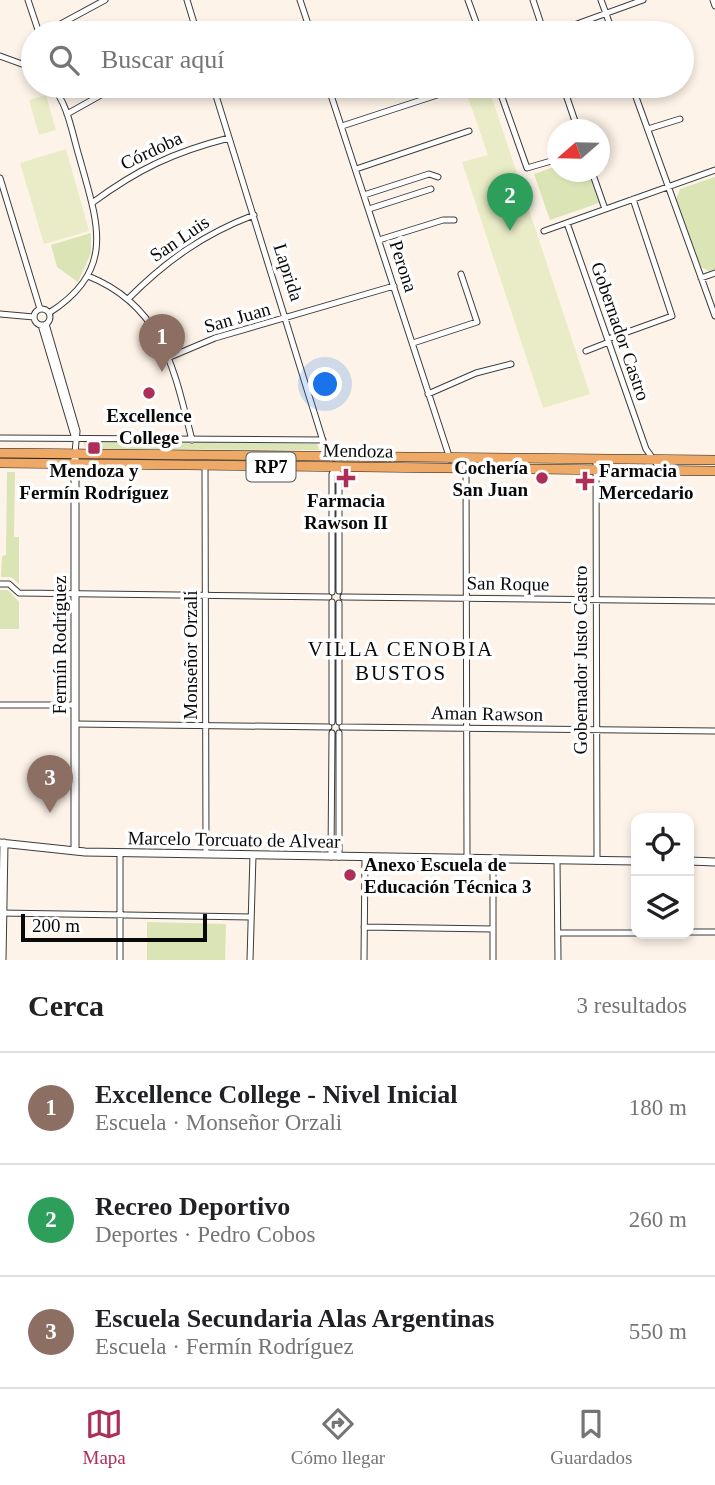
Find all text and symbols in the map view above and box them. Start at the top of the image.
search box [21,21,694,98]
icon: search [45,41,83,79]
text: Buscar aquí [101,45,224,74]
north arrow [547,119,610,182]
street label: Córdoba [117,127,186,174]
pin: 2 [487,173,533,231]
street label: San Luis [146,211,213,266]
street label: Perona [385,238,422,295]
street label: Laprida [269,241,308,304]
street label: Gobernador Castro [587,259,654,403]
street label: San Juan [202,298,273,337]
pin: 1 [139,314,185,372]
your location [308,367,342,401]
marker: Excellence College [141,385,157,401]
place label: Excellence College [106,405,192,448]
street label: Mendoza [322,439,394,462]
marker: Mendoza y Fermín Rodríguez [86,440,102,456]
road number: RP7 [246,452,296,481]
place label: Cochería San Juan [452,457,528,500]
place label: Mendoza y Fermín Rodríguez [19,460,169,503]
place label: Farmacia Mercedario [599,460,694,503]
marker: Farmacia Rawson II [338,470,354,486]
marker: Cochería San Juan [534,470,550,486]
marker: Farmacia Mercedario [577,473,593,489]
place label: Farmacia Rawson II [304,490,388,533]
street label: Gobernador Justo Castro [570,566,591,754]
street label: San Roque [466,572,550,595]
street label: Fermín Rodríguez [49,576,70,714]
street label: Monseñor Orzali [180,590,201,720]
district label: VILLA CENOBIA BUSTOS [308,637,494,685]
street label: Aman Rawson [431,702,544,725]
pin: 3 [27,755,73,813]
map controls [631,813,694,939]
button: locate [631,813,694,876]
street label: Marcelo Torcuato de Alvear [127,827,341,852]
place label: Anexo Escuela de Educación Técnica 3 [364,854,532,897]
marker: Anexo Escuela de Educación Técnica 3 [342,867,358,883]
button: layers [631,876,694,939]
scale bar [21,911,206,943]
text: 200 m [32,915,80,936]
text: Cerca [28,989,104,1022]
text: 3 resultados [576,993,687,1018]
text: Excellence College - Nivel Inicial [95,1080,457,1109]
text: 1 [45,1095,57,1120]
text: 180 m [629,1095,687,1120]
text: Escuela · Monseñor Orzali [95,1110,342,1135]
text: Recreo Deportivo [95,1192,290,1221]
text: 2 [45,1207,57,1232]
text: 260 m [629,1207,687,1232]
text: Deportes · Pedro Cobos [95,1222,315,1247]
text: Escuela Secundaria Alas Argentinas [95,1304,494,1333]
text: 3 [45,1319,57,1344]
text: 550 m [629,1319,687,1344]
text: Escuela · Fermín Rodríguez [95,1334,354,1359]
tab: Mapa [82,1405,126,1469]
tab: Cómo llegar [291,1405,385,1469]
tab: Guardados [550,1405,632,1469]

